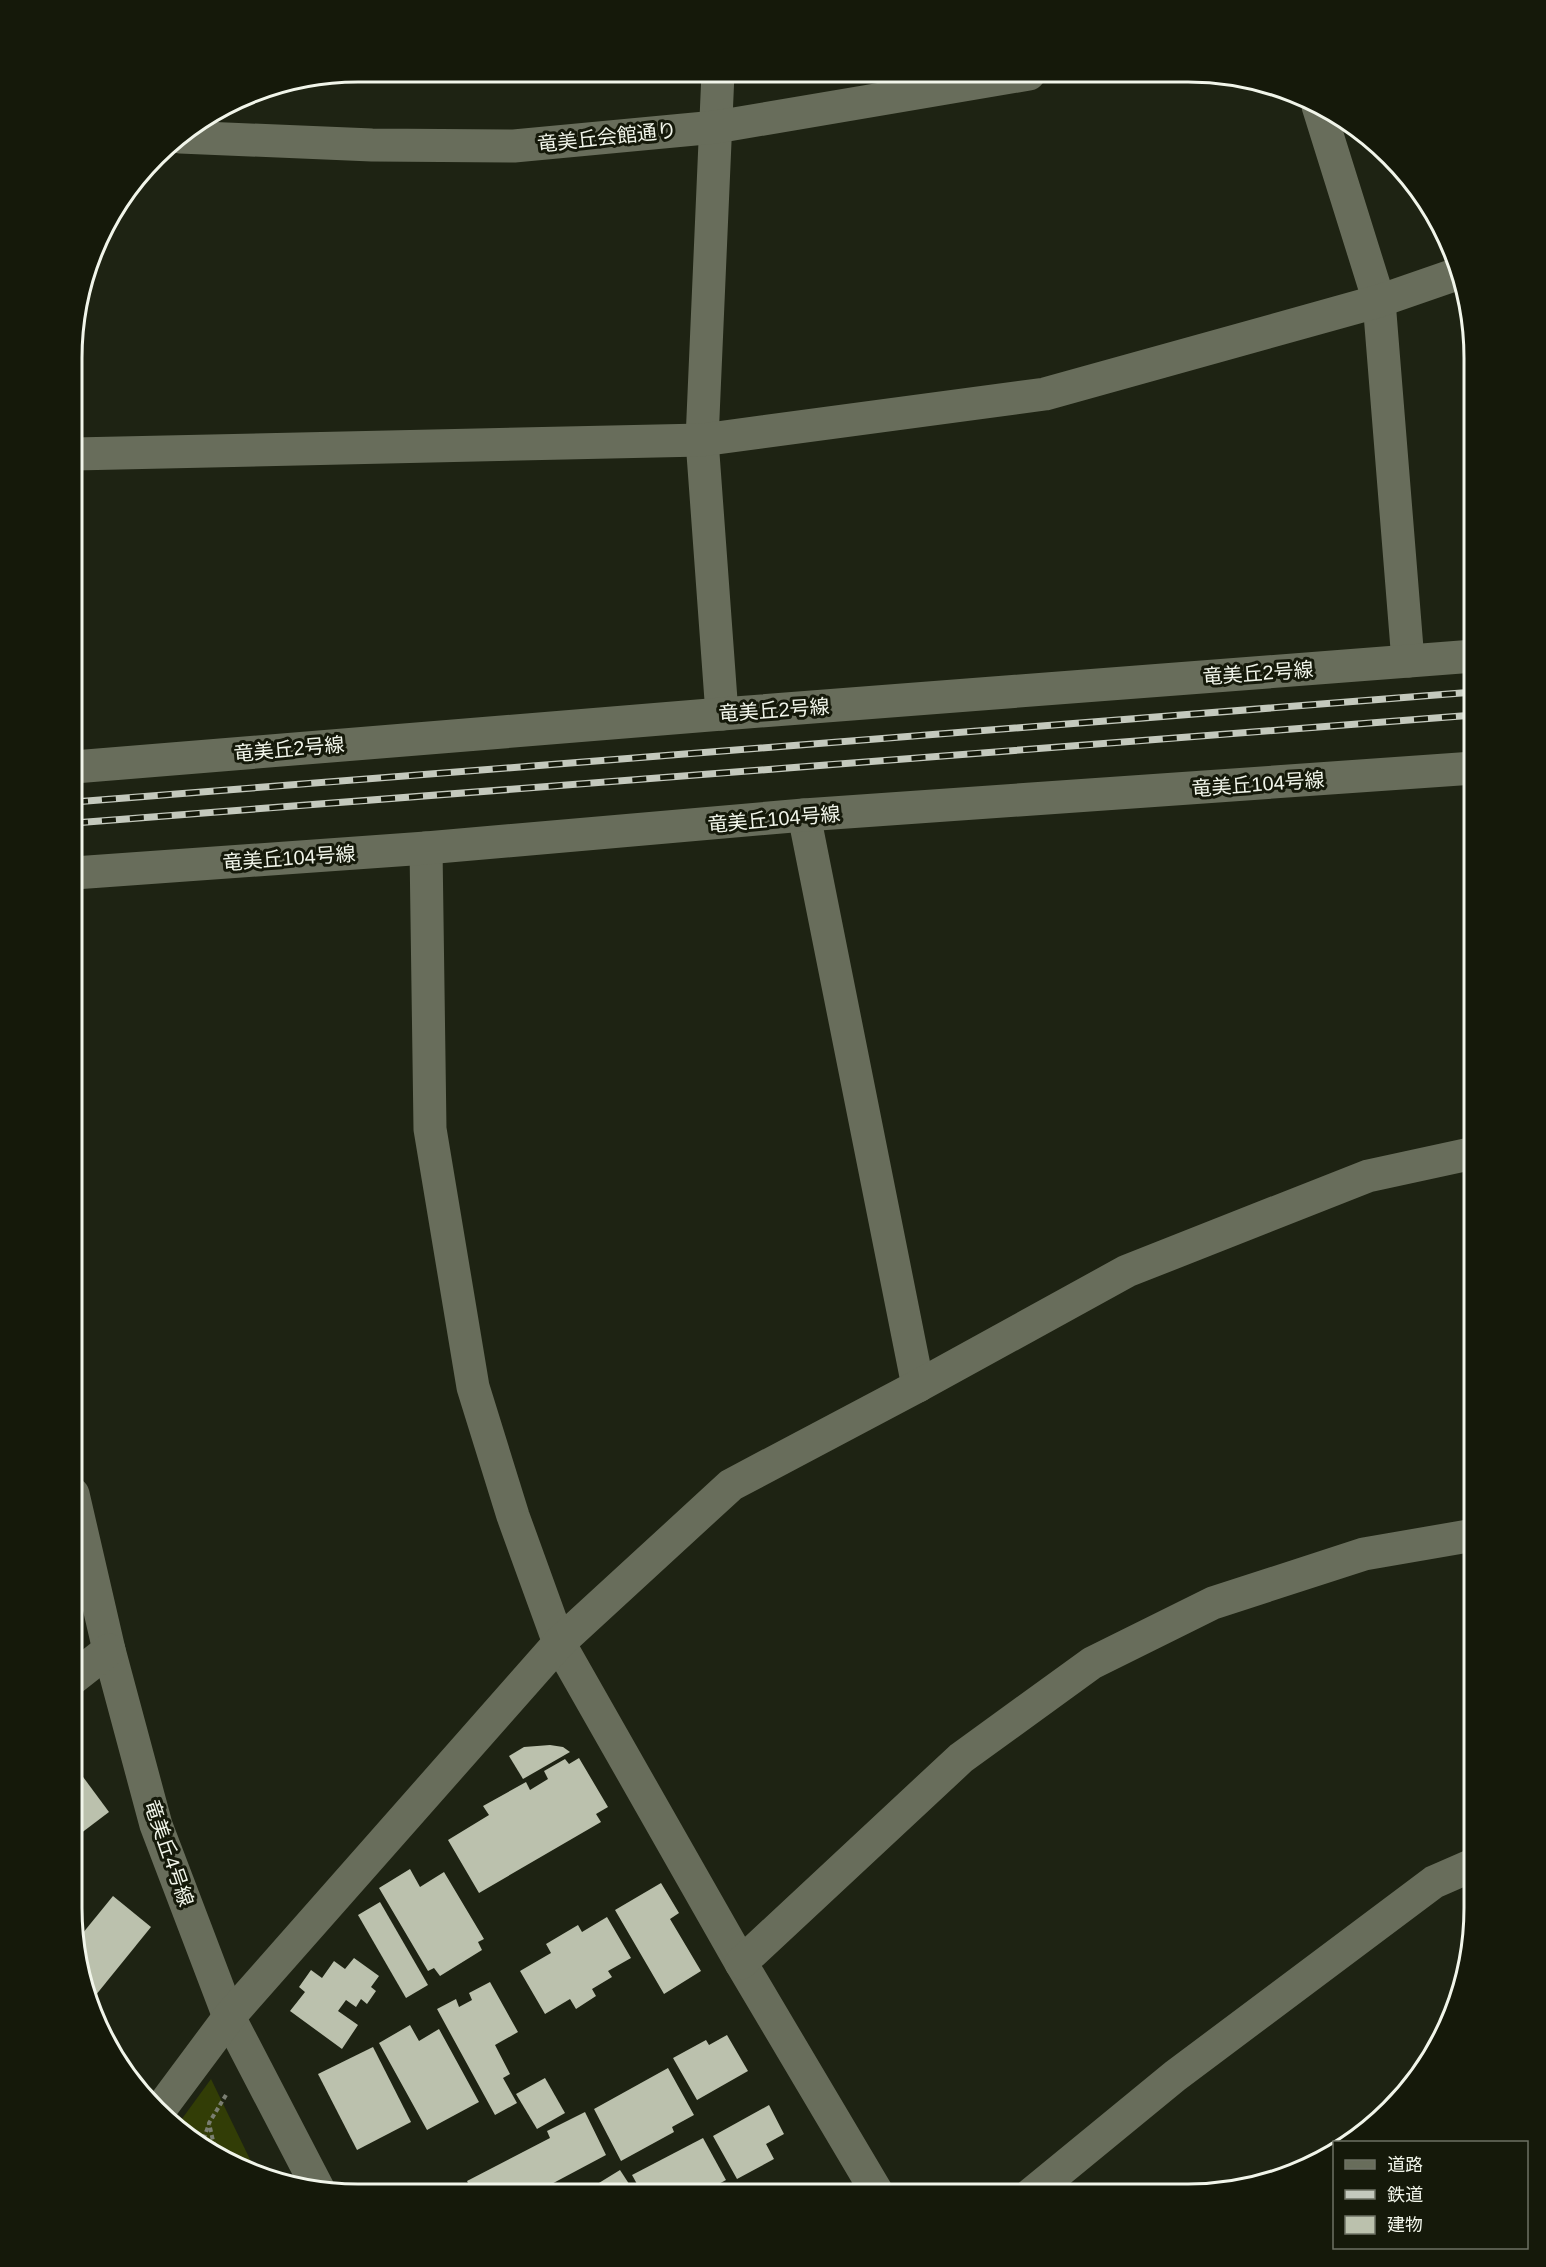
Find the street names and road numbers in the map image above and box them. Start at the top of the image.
street label: 竜美丘会館通り [536,119,678,155]
street label: 竜美丘2号線 [1202,658,1314,688]
street label: 竜美丘2号線 [718,695,830,725]
street label: 竜美丘2号線 [233,733,345,765]
street label: 竜美丘104号線 [1191,768,1325,800]
street label: 竜美丘104号線 [707,802,841,836]
street label: 竜美丘104号線 [222,842,356,874]
street label: 竜美丘4号線 [141,1797,197,1909]

